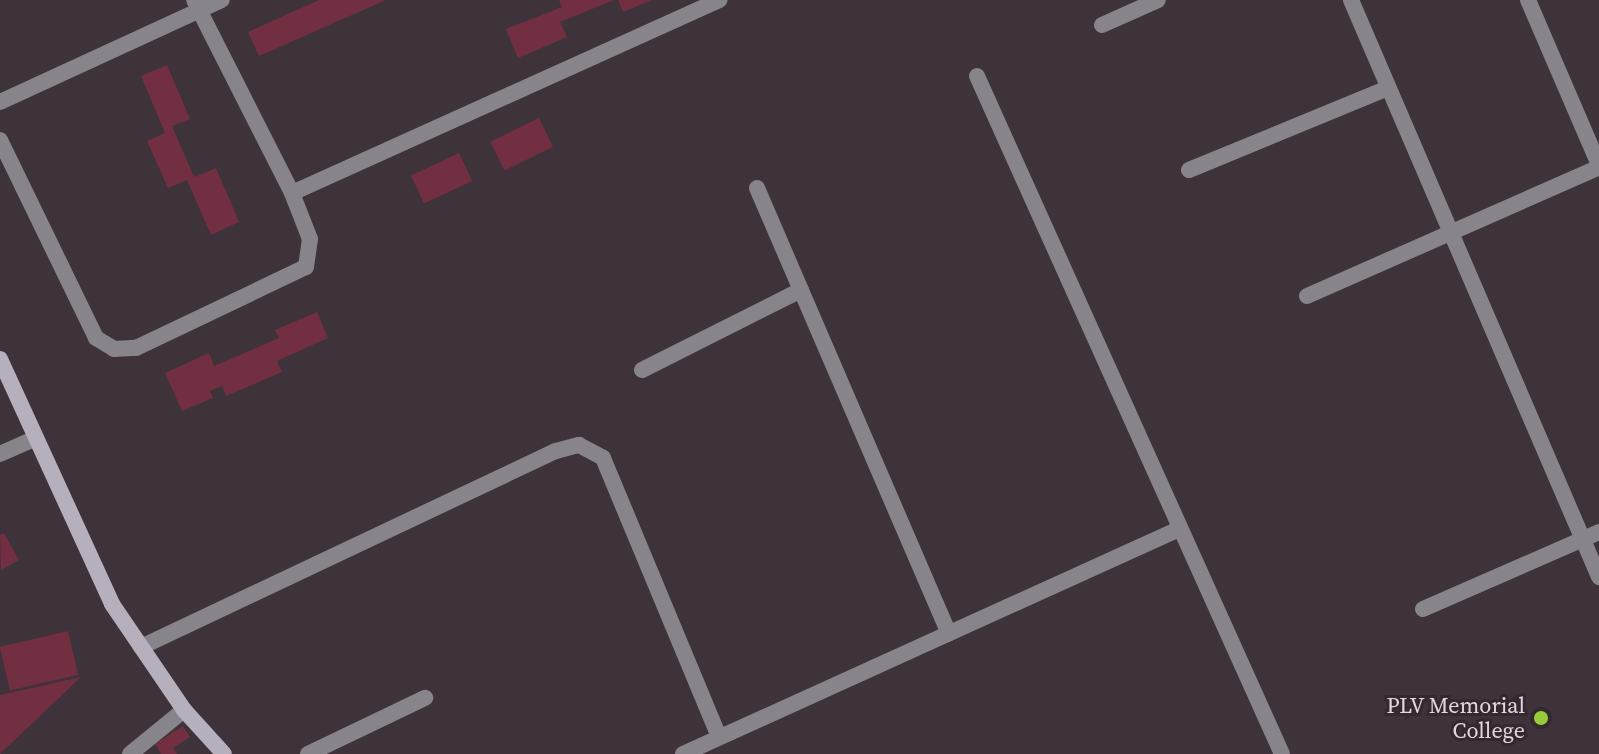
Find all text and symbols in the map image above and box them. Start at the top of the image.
place label: PLV Memorial College [1386,692,1525,744]
marker: PLV Memorial College [1532,709,1550,727]

